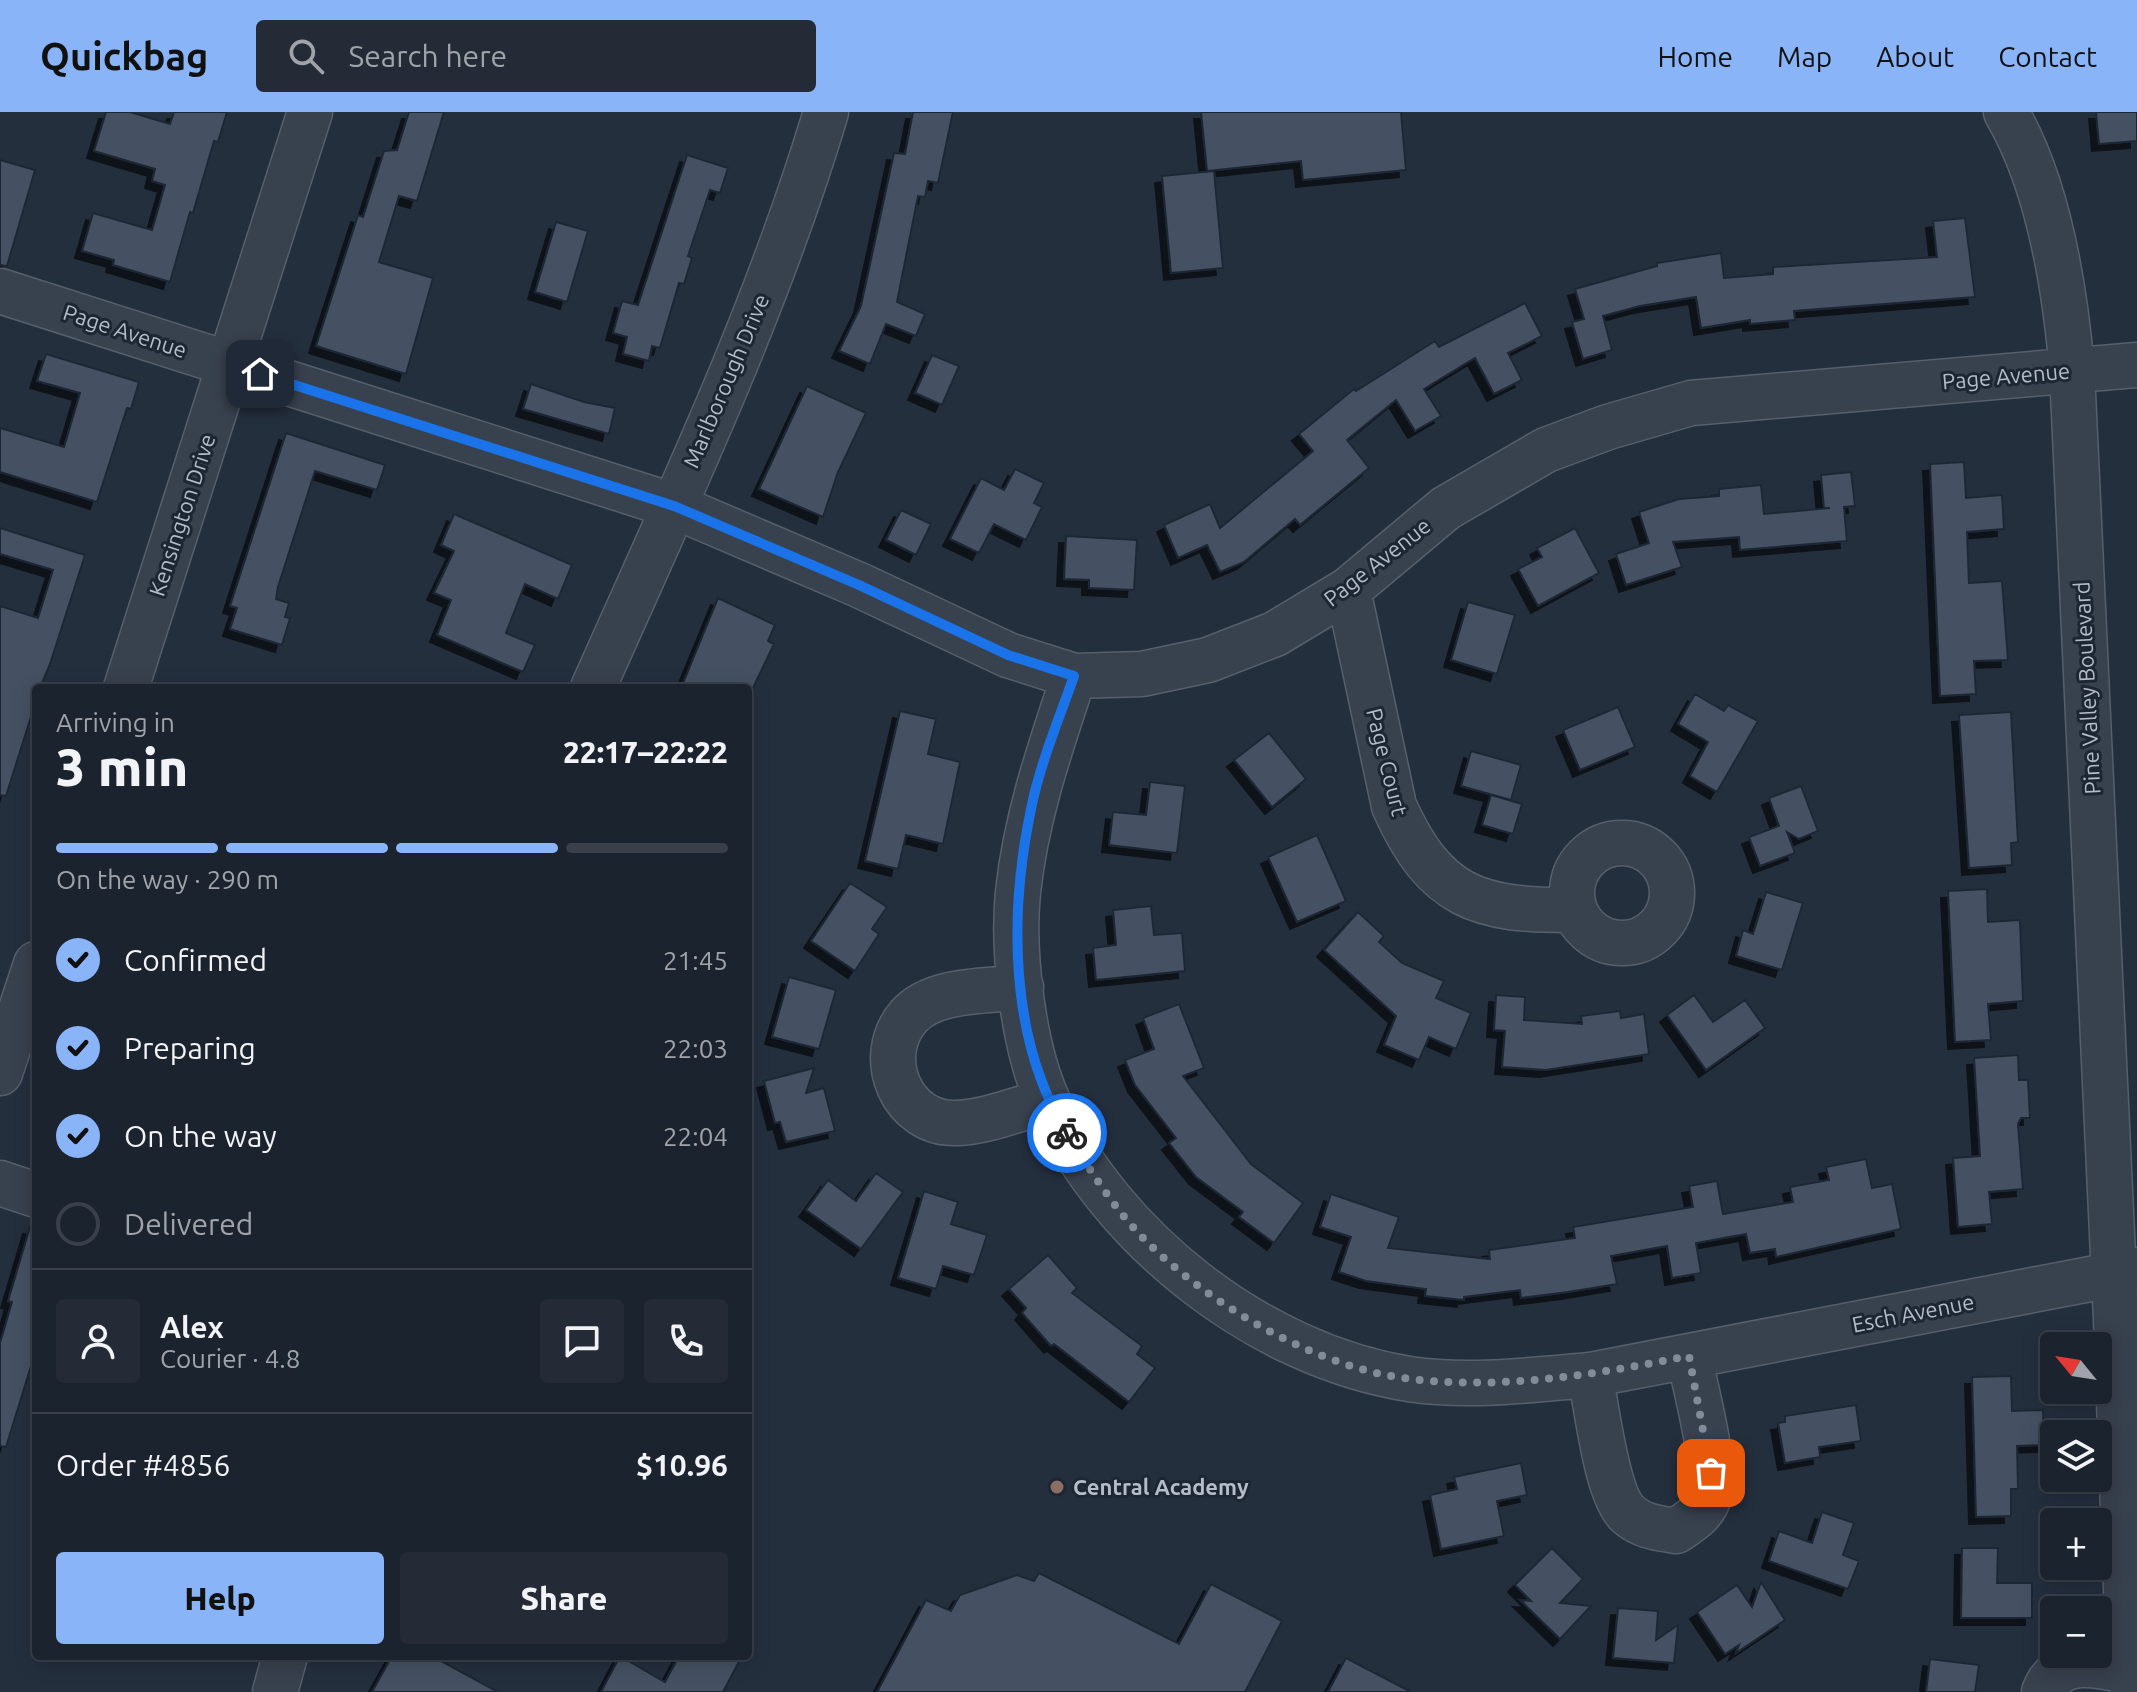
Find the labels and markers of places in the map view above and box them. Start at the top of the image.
pin [226,340,294,408]
pin [1677,1439,1745,1507]
place label: Central Academy [1073,1474,1249,1499]
marker: Central Academy [1048,1478,1066,1496]

